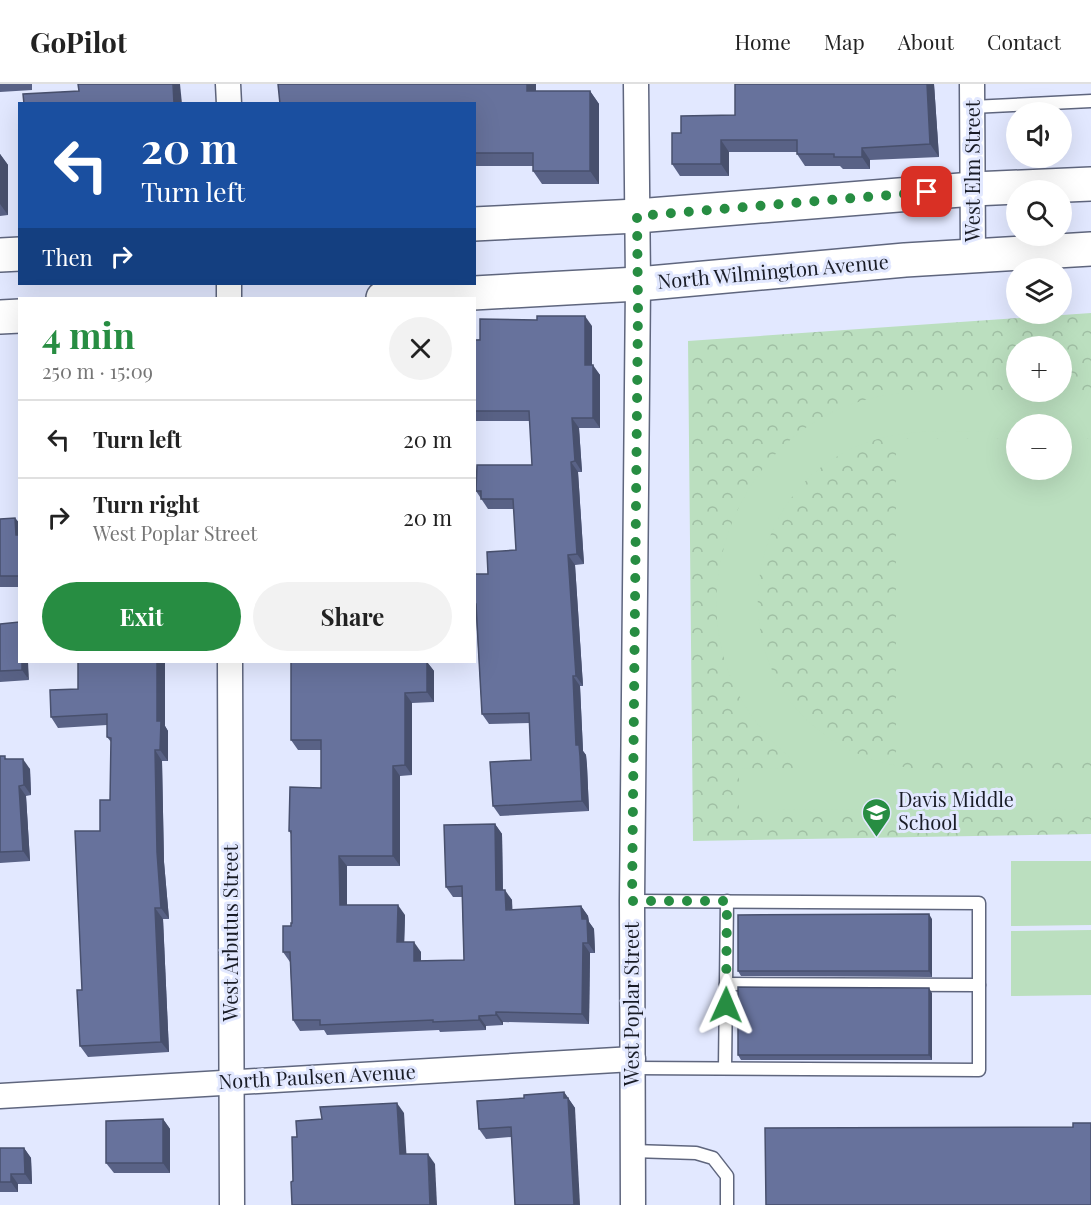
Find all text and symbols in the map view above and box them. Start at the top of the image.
text: GoPilot [30,23,127,60]
text: Home [735,27,791,55]
text: Map [824,27,865,55]
text: About [898,27,954,55]
text: Contact [987,27,1061,55]
street label: West Elm Street [958,99,985,243]
map controls [1006,102,1072,480]
button: sound [1006,102,1072,168]
text: 20 m [141,119,238,175]
icon: left [42,126,120,204]
pin [901,166,952,217]
text: Turn left [141,173,245,209]
icon: arrive [910,175,943,208]
button: search [1006,180,1072,246]
icon: right [105,240,138,273]
text: Then [42,242,93,272]
street label: North Wilmington Avenue [656,247,890,294]
button: layers [1006,258,1072,324]
text: 4 min [42,310,135,358]
button: close [389,317,452,380]
button: + [1006,336,1072,402]
text: 250 m · 15:09 [42,357,153,384]
button: − [1006,414,1072,480]
icon: left [42,423,75,456]
text: Turn left [93,424,182,454]
text: 20 m [403,424,452,454]
text: Turn right [93,489,199,519]
icon: right [42,501,75,534]
text: 20 m [403,502,452,532]
text: West Poplar Street [93,519,257,546]
button: Exit [42,582,241,651]
button: Share [253,582,452,651]
place label: Davis Middle School [898,785,1014,835]
school or university icon: Davis Middle School [861,796,893,838]
street label: West Arbutus Street [216,844,243,1023]
street label: West Poplar Street [617,921,644,1087]
position arrow [694,973,758,1037]
street label: North Paulsen Avenue [218,1057,416,1094]

